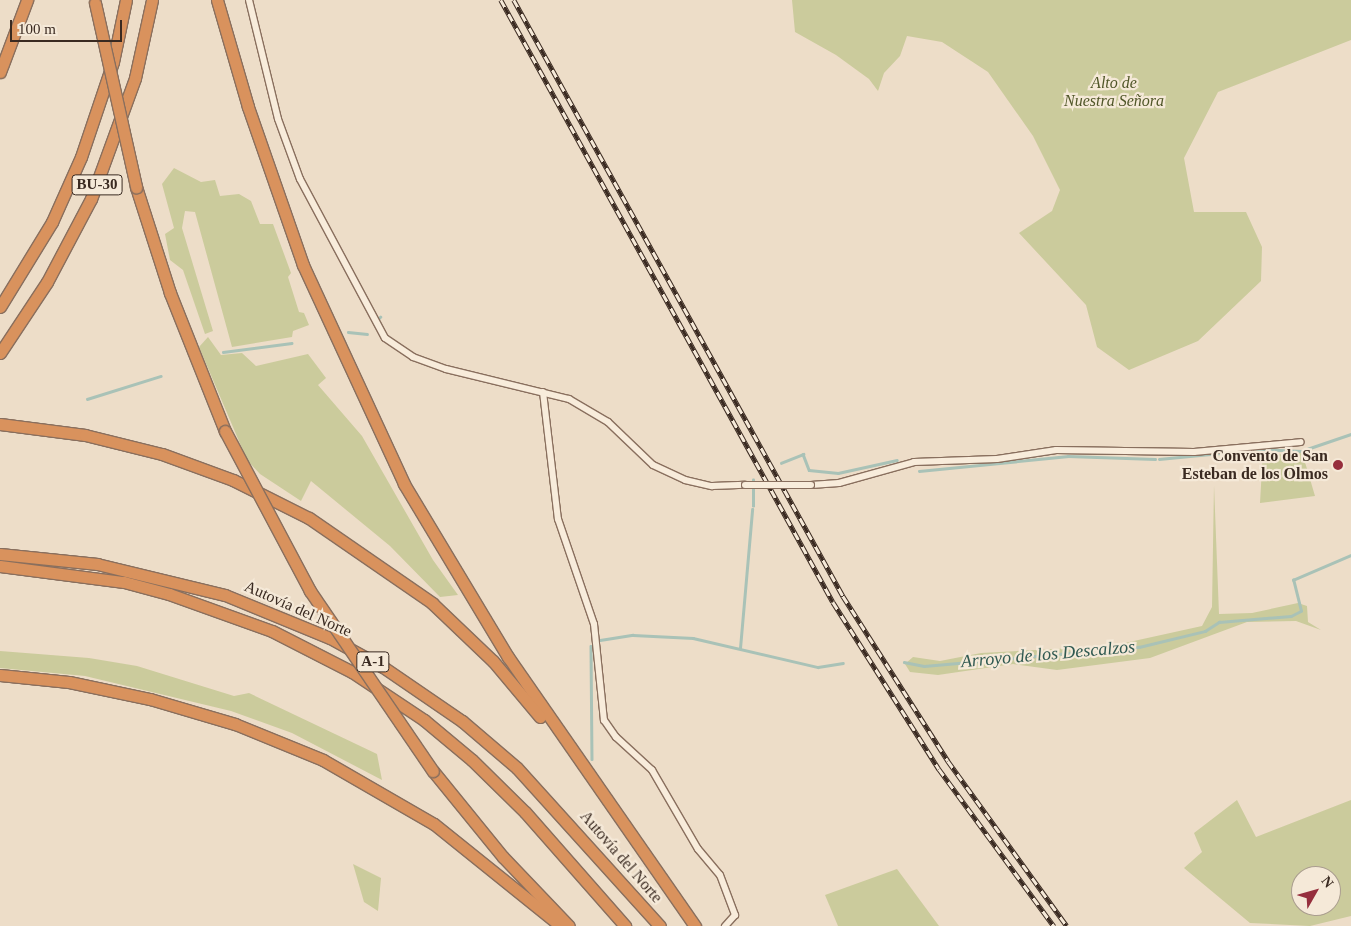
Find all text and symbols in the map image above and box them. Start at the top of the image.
scale bar [12,10,125,42]
text: 100 m [18,21,56,37]
park label: Alto de Nuestra Señora [1064,73,1164,111]
road number: BU-30 [71,172,123,198]
place label: Convento de San Esteban de los Olmos [1182,446,1328,484]
marker: Convento de San Esteban de los Olmos [1332,459,1344,471]
street label: Autovía del Norte [241,577,355,641]
water label: Arroyo de los Descalzos [960,636,1136,672]
road number: A-1 [356,650,390,674]
street label: Autovía del Norte [576,807,666,907]
north arrow [1291,866,1341,916]
text: N [1318,873,1336,891]

